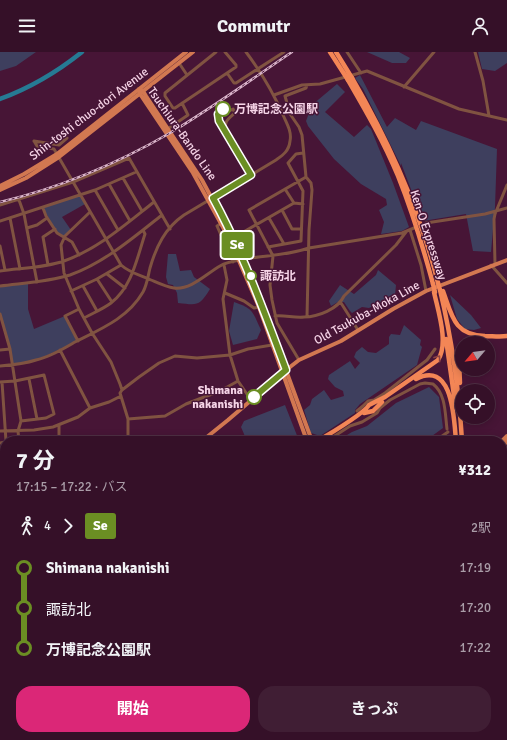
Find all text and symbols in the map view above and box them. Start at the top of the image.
icon: menu [16,15,38,37]
text: Commutr [217,15,290,37]
icon: person [469,15,491,37]
street label: Shin-toshi chuo-dori Avenue [27,64,151,164]
street label: Tsuchiura-Bando Line [144,84,220,184]
marker: 万博記念公園駅 [215,101,231,117]
place label: 万博記念公園駅 [234,102,318,117]
street label: Ken-O Expressway [406,188,450,282]
line badge: Se [219,232,255,258]
text: Se [230,236,244,253]
place label: 諏訪北 [260,269,296,284]
marker: 諏訪北 [245,270,257,282]
street label: Old Tsukuba-Moka Line [311,278,423,348]
north arrow [455,336,495,376]
map controls [455,336,495,424]
one-way arrow [433,356,440,363]
place label: Shimana nakanishi [192,383,243,412]
button: locate [455,384,495,424]
marker: Shimana nakanishi [246,389,262,405]
text: 7 分 [16,447,55,474]
text: ¥312 [459,461,491,479]
text: 17:15 – 17:22 · バス [16,479,127,495]
icon: walk [16,515,38,537]
icon: forward [57,515,79,537]
text: Se [93,517,108,534]
text: 4 [44,518,51,534]
text: 2駅 [471,520,491,536]
text: Shimana nakanishi [46,559,169,577]
text: 17:19 [459,560,491,576]
text: 17:20 [459,600,491,616]
text: 諏訪北 [46,601,91,619]
text: 17:22 [459,640,491,656]
text: 万博記念公園駅 [46,641,151,659]
button: 開始 [16,686,250,732]
button: きっぷ [258,686,491,732]

